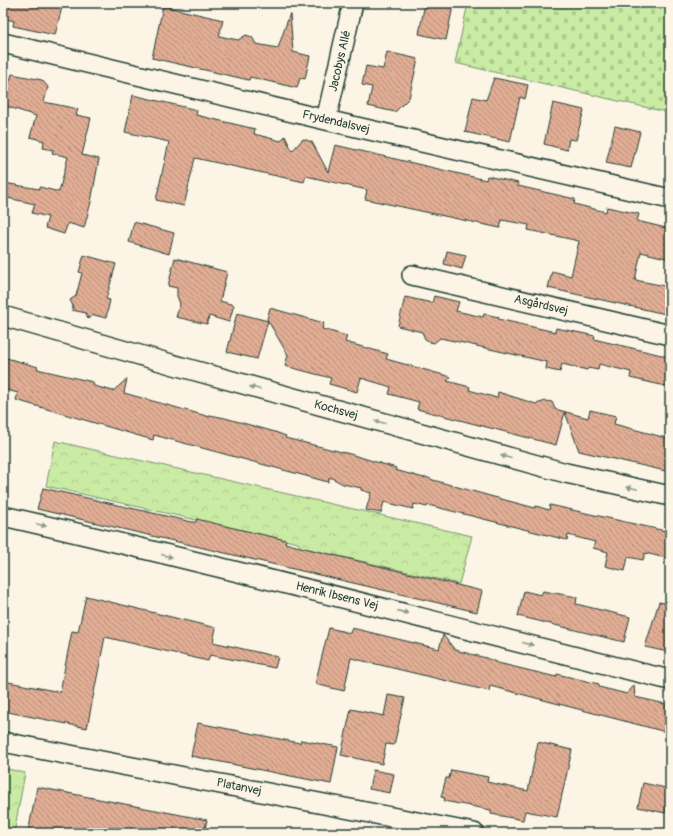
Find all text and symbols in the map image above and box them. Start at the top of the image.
street label: Jacobys Allé [326,29,354,93]
street label: Frydendalsvej [301,107,371,137]
street label: Asgårdsvej [513,292,570,319]
one-way arrow [249,384,261,390]
street label: Kochsvej [312,397,360,423]
one-way arrow [374,419,386,425]
one-way arrow [499,453,512,459]
one-way arrow [626,484,638,490]
one-way arrow [35,522,47,528]
one-way arrow [161,553,174,559]
street label: Henrik Ibsens Vej [294,579,380,614]
one-way arrow [397,609,409,615]
one-way arrow [522,642,535,648]
street label: Platanvej [215,775,263,799]

